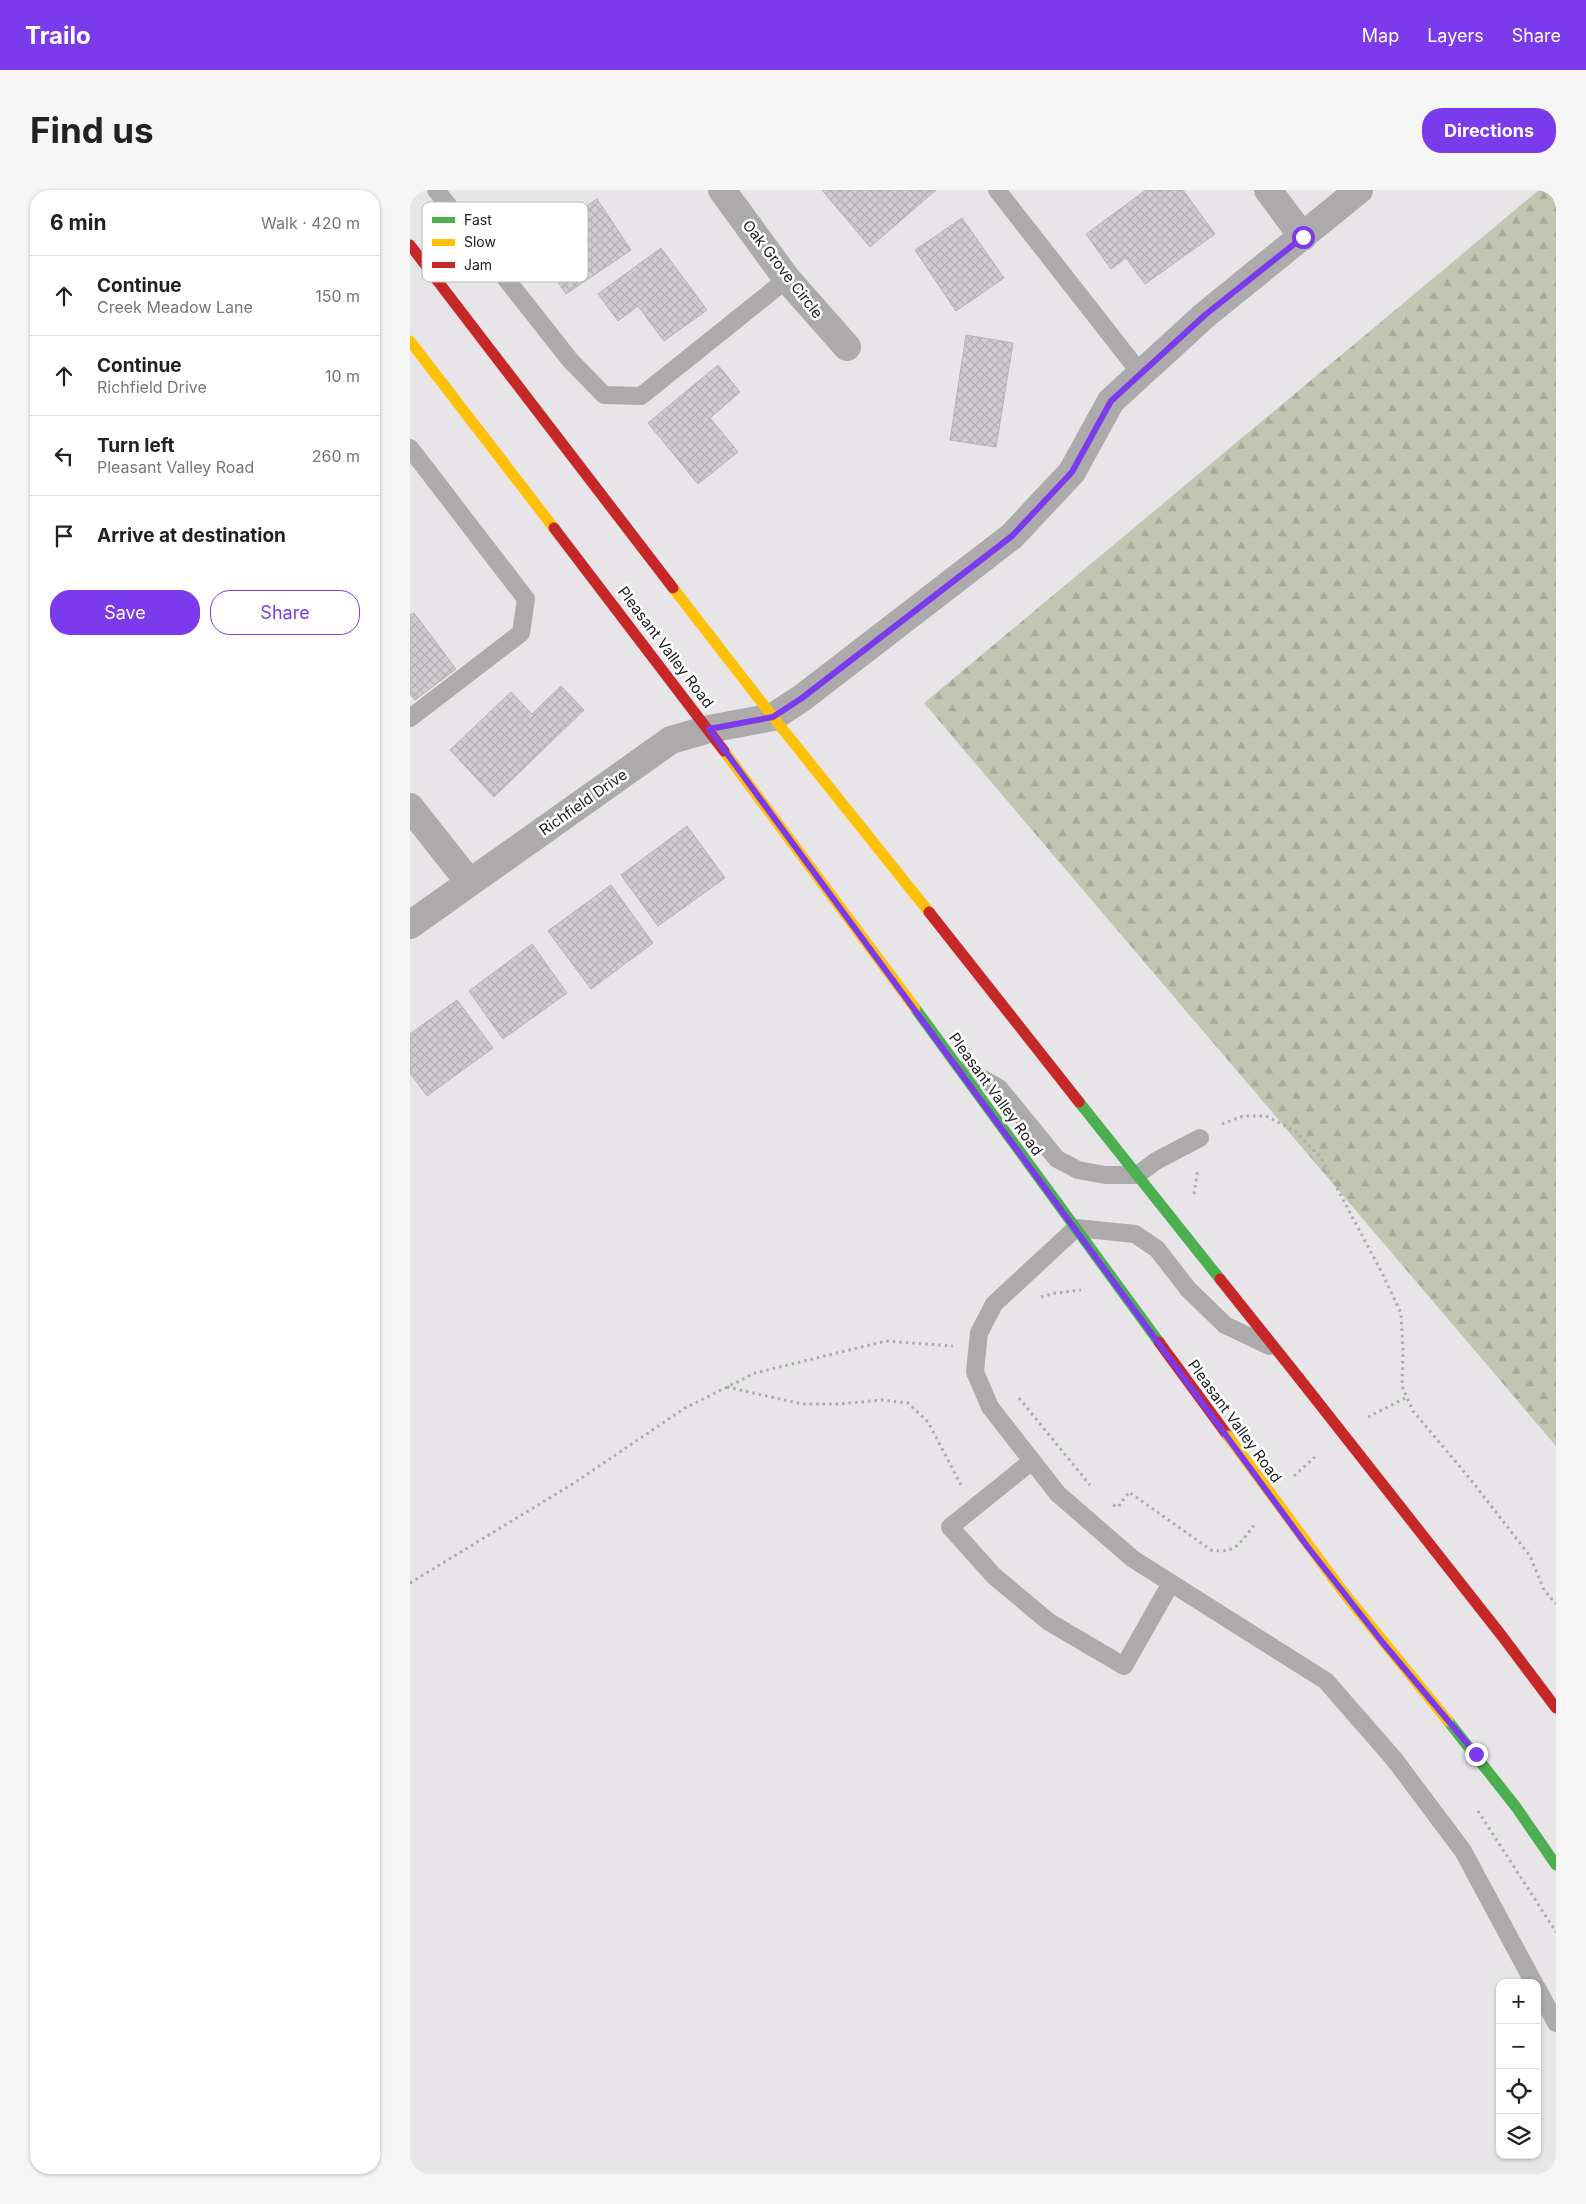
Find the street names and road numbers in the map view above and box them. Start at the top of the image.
street label: Oak Grove Circle [739,216,827,322]
street label: Pleasant Valley Road [614,582,718,712]
street label: Richfield Drive [535,765,631,839]
street label: Pleasant Valley Road [945,1029,1047,1159]
street label: Pleasant Valley Road [1184,1356,1286,1486]

